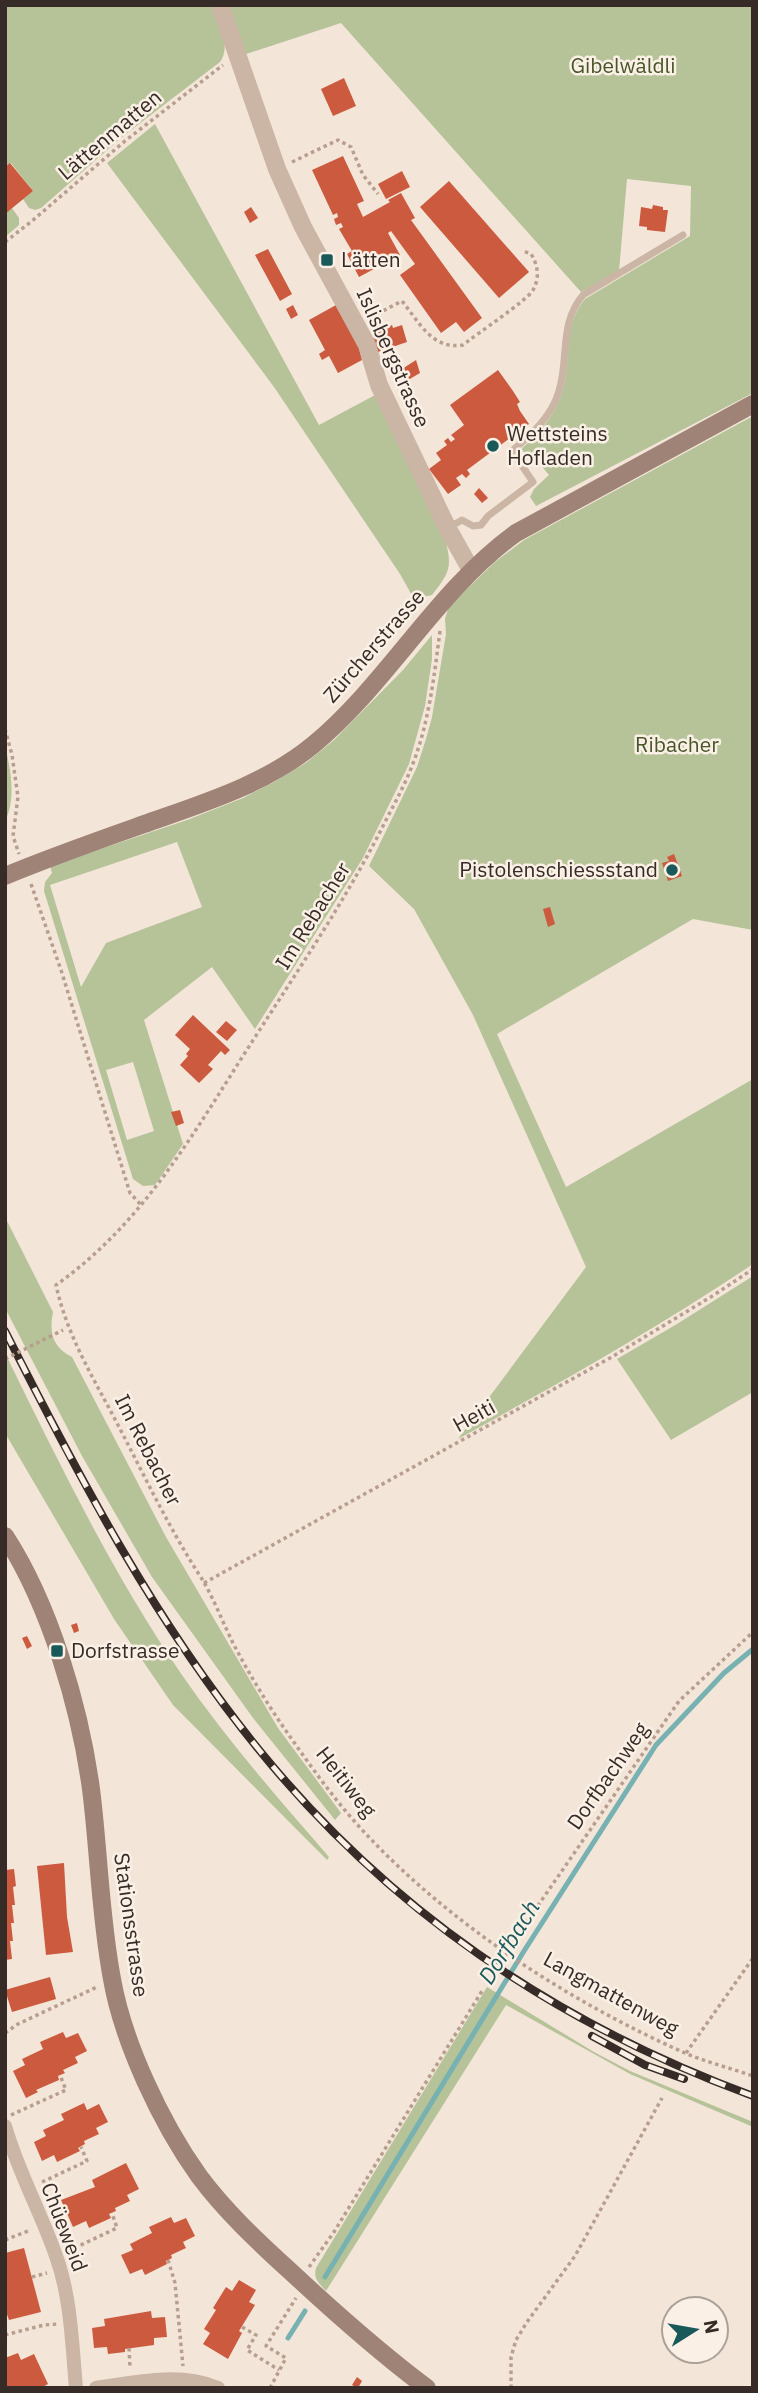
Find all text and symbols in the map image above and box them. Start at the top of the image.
park label: Gibelwäldli [570,51,676,79]
street label: Lättenmatten [52,83,167,186]
place label: Lätten [341,245,401,273]
marker: Lätten [319,252,335,268]
street label: Islisbergstrasse [351,283,437,432]
place label: Wettsteins Hofladen [507,419,608,471]
marker: Wettsteins Hofladen [485,438,501,454]
street label: Zürcherstrasse [316,583,430,708]
park label: Ribacher [635,730,719,758]
place label: Pistolenschiessstand [459,855,658,883]
street label: Im Rebacher [268,856,356,974]
marker: Pistolenschiessstand [664,862,680,878]
street label: Im Rebacher [109,1389,189,1510]
street label: Heiti [447,1392,500,1438]
place label: Dorfstrasse [71,1636,180,1664]
marker: Dorfstrasse [49,1643,65,1659]
street label: Dorfbachweg [560,1716,654,1835]
street label: Heitiweg [310,1740,383,1823]
street label: Stationsstrasse [108,1851,156,1999]
water label: Dorfbach [471,1894,546,1989]
street label: Langmattenweg [539,1944,684,2042]
street label: Chüeweid [35,2178,95,2275]
north arrow [660,2295,730,2365]
text: N [699,2318,725,2336]

